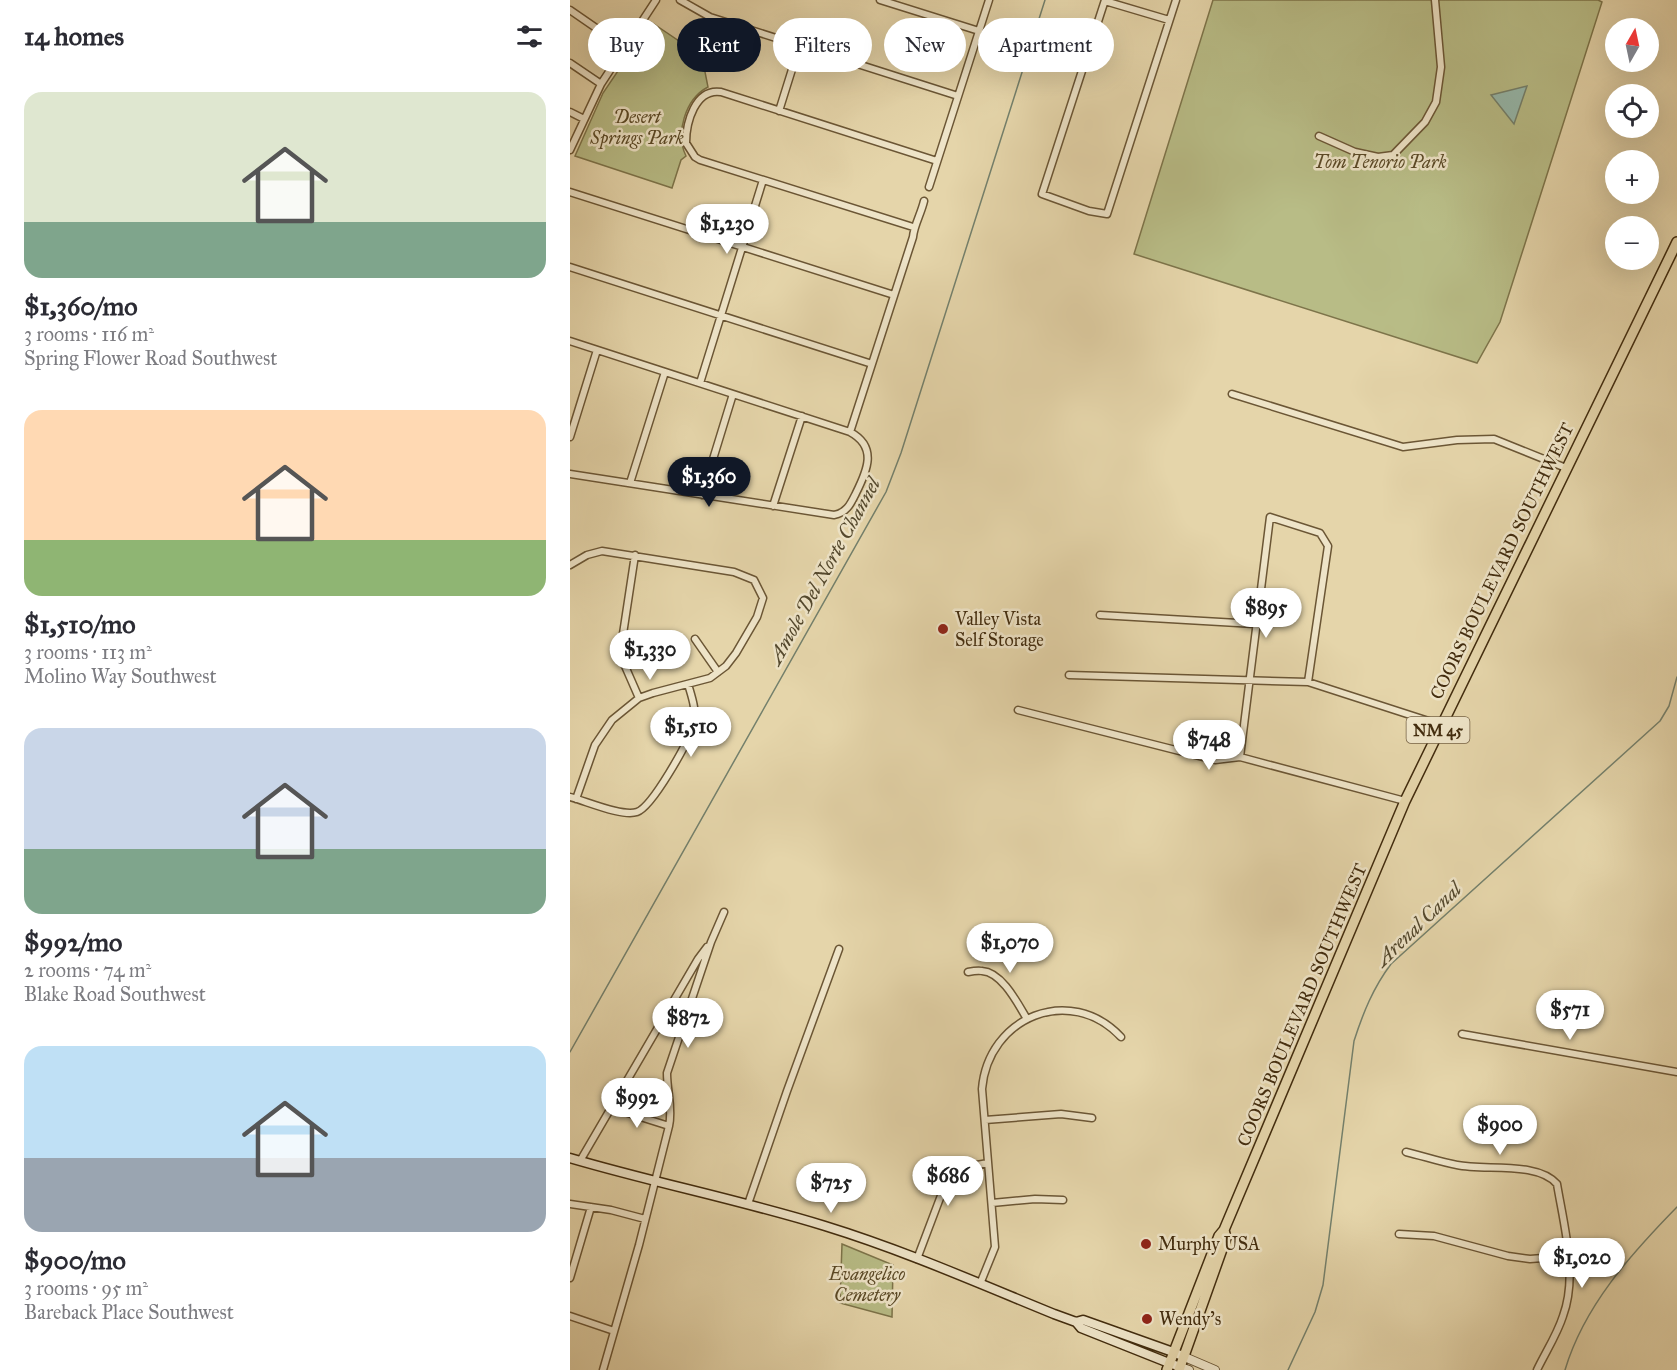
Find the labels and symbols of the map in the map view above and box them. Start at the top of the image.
north arrow [1605,18,1659,72]
park label: Desert Springs Park [589,106,684,150]
park label: Tom Tenorio Park [1314,151,1446,173]
pin: $1,230 [678,204,776,255]
street label: COORS BOULEVARD SOUTHWEST [1425,419,1579,703]
pin: $1,360 [660,457,758,508]
water label: Amole Del Norte Channel [762,472,886,670]
pin: $895 [1230,588,1302,639]
place label: Valley Vista Self Storage [954,608,1044,652]
marker: Valley Vista Self Storage [936,622,950,636]
pin: $1,330 [601,630,699,681]
pin: $1,510 [642,707,740,758]
road number: NM 45 [1406,717,1470,743]
pin: $748 [1173,720,1245,771]
street label: COORS BOULEVARD SOUTHWEST [1232,860,1372,1150]
water label: Arenal Canal [1369,876,1467,972]
pin: $1,070 [961,923,1059,974]
pin: $571 [1534,990,1606,1041]
pin: $872 [652,998,724,1049]
pin: $992 [601,1078,673,1129]
pin: $900 [1464,1105,1536,1156]
pin: $686 [912,1156,984,1207]
pin: $725 [795,1163,867,1214]
place label: Murphy USA [1158,1233,1260,1255]
marker: Murphy USA [1139,1237,1153,1251]
pin: $1,020 [1533,1238,1631,1289]
park label: Evangelico Cemetery [828,1263,906,1306]
place label: Wendy's [1159,1308,1221,1330]
marker: Wendy's [1140,1312,1154,1326]

